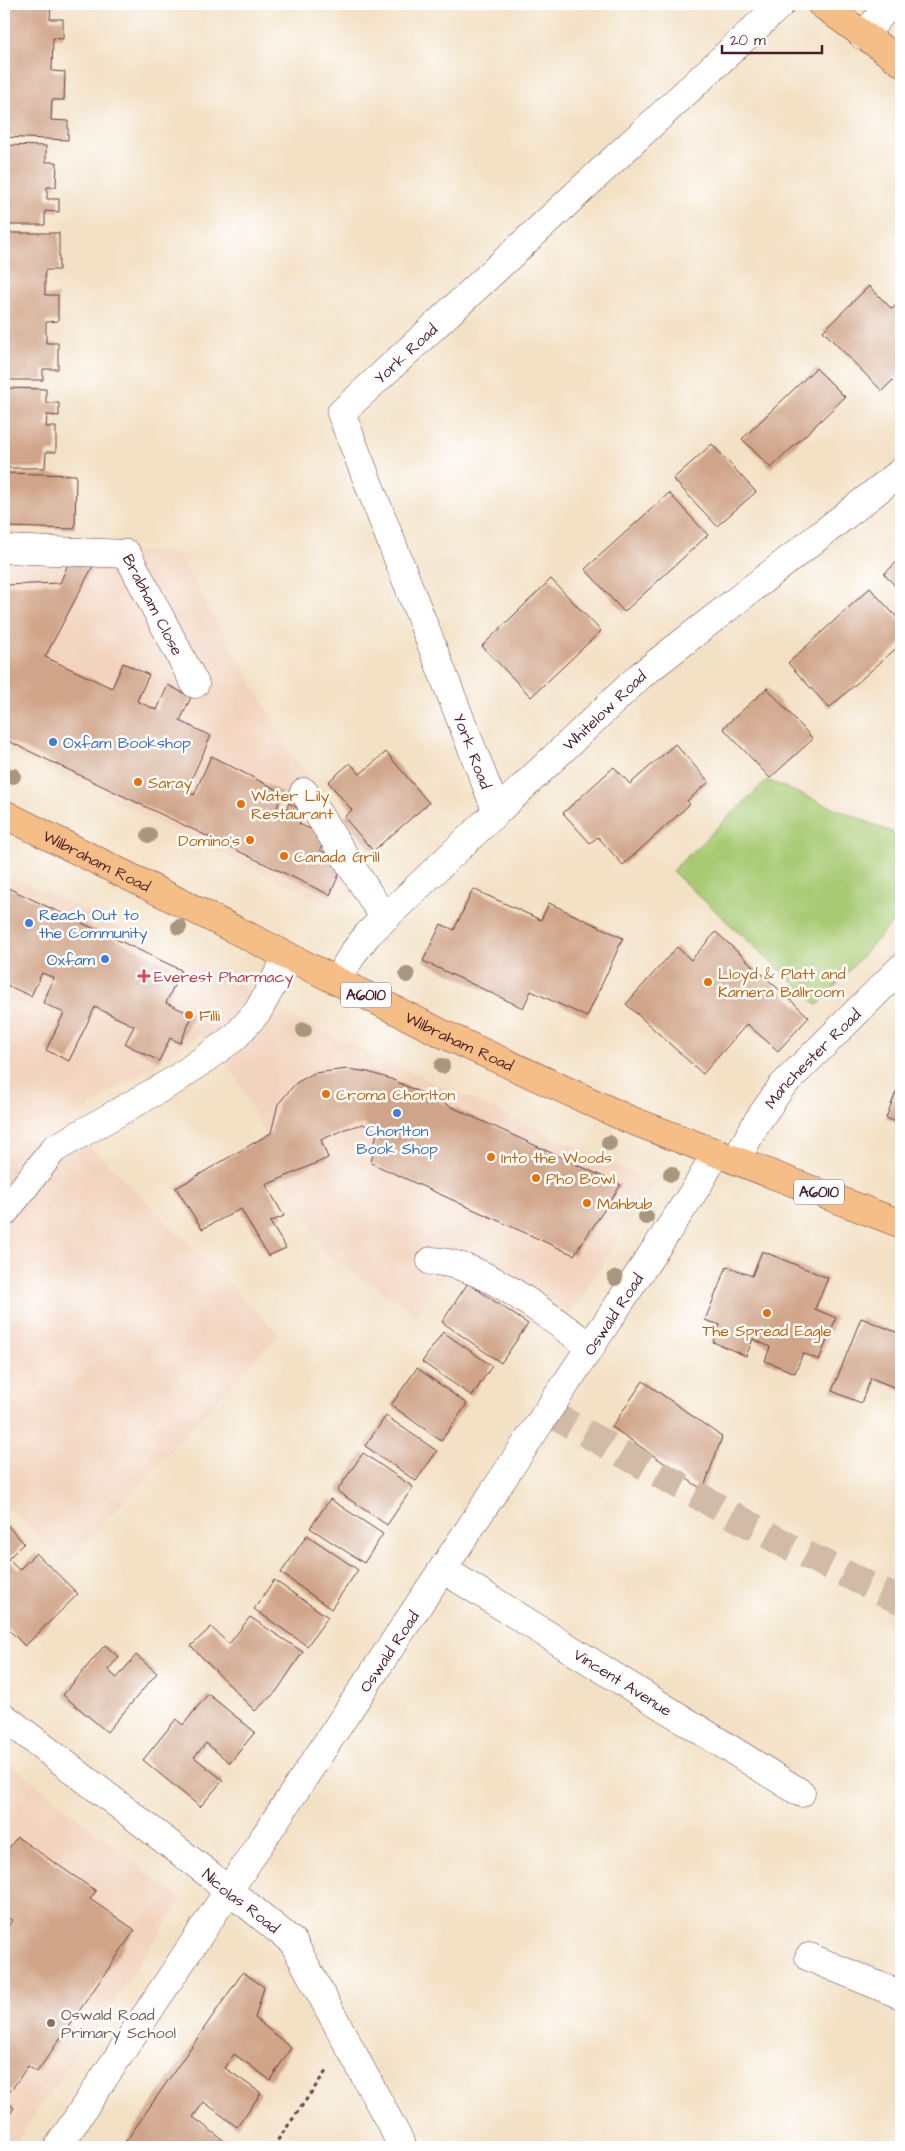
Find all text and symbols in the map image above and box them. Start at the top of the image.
scale bar [722,22,822,54]
text: 20 m [730,30,766,51]
street label: York Road [369,319,443,389]
street label: Brabham Close [117,550,188,660]
street label: Whitelow Road [558,665,651,756]
street label: York Road [448,710,497,792]
place label: Oxfam Bookshop [63,732,191,754]
marker: Oxfam Bookshop [47,736,59,748]
place label: Saray [148,772,192,795]
marker: Saray [132,776,144,788]
place label: Water Lily Restaurant [251,785,334,825]
marker: Water Lily Restaurant [235,798,247,810]
street label: Wilbraham Road [39,825,154,898]
place label: Domino's [178,830,240,852]
marker: Domino's [244,834,256,846]
place label: Canada Grill [294,846,380,868]
marker: Canada Grill [278,850,290,862]
place label: Reach Out to the Community [39,904,148,945]
marker: Reach Out to the Community [23,917,35,929]
place label: Oxfam [47,949,96,971]
marker: Oxfam [99,953,111,965]
place label: Lloyd & Platt and Kamera Ballroom [718,963,846,1003]
place label: Everest Pharmacy [154,966,294,989]
marker: Everest Pharmacy [138,970,150,982]
marker: Lloyd & Platt and Kamera Ballroom [702,976,714,988]
road number: A6010 [341,982,391,1008]
street label: Manchester Road [760,1004,866,1113]
place label: Filli [199,1005,221,1027]
street label: Wilbraham Road [401,1007,517,1077]
marker: Filli [183,1009,195,1021]
place label: Croma Chorlton [336,1084,455,1106]
marker: Croma Chorlton [320,1088,332,1100]
marker: Chorlton Book Shop [391,1107,403,1119]
place label: Chorlton Book Shop [356,1120,438,1160]
place label: Into the Woods [501,1147,612,1169]
marker: Into the Woods [485,1151,497,1163]
place label: Pho Bowl [546,1168,615,1190]
marker: Pho Bowl [530,1172,542,1184]
road number: A6010 [794,1180,844,1204]
place label: Mahbub [597,1193,652,1215]
marker: Mahbub [581,1197,593,1209]
street label: Oswald Road [579,1269,649,1360]
marker: The Spread Eagle [761,1307,773,1319]
place label: The Spread Eagle [702,1320,832,1343]
street label: Oswald Road [355,1607,425,1697]
street label: Vincent Avenue [569,1644,676,1722]
street label: Nicolas Road [198,1863,284,1939]
place label: Oswald Road Primary School [61,2004,176,2045]
marker: Oswald Road Primary School [45,2017,57,2029]

